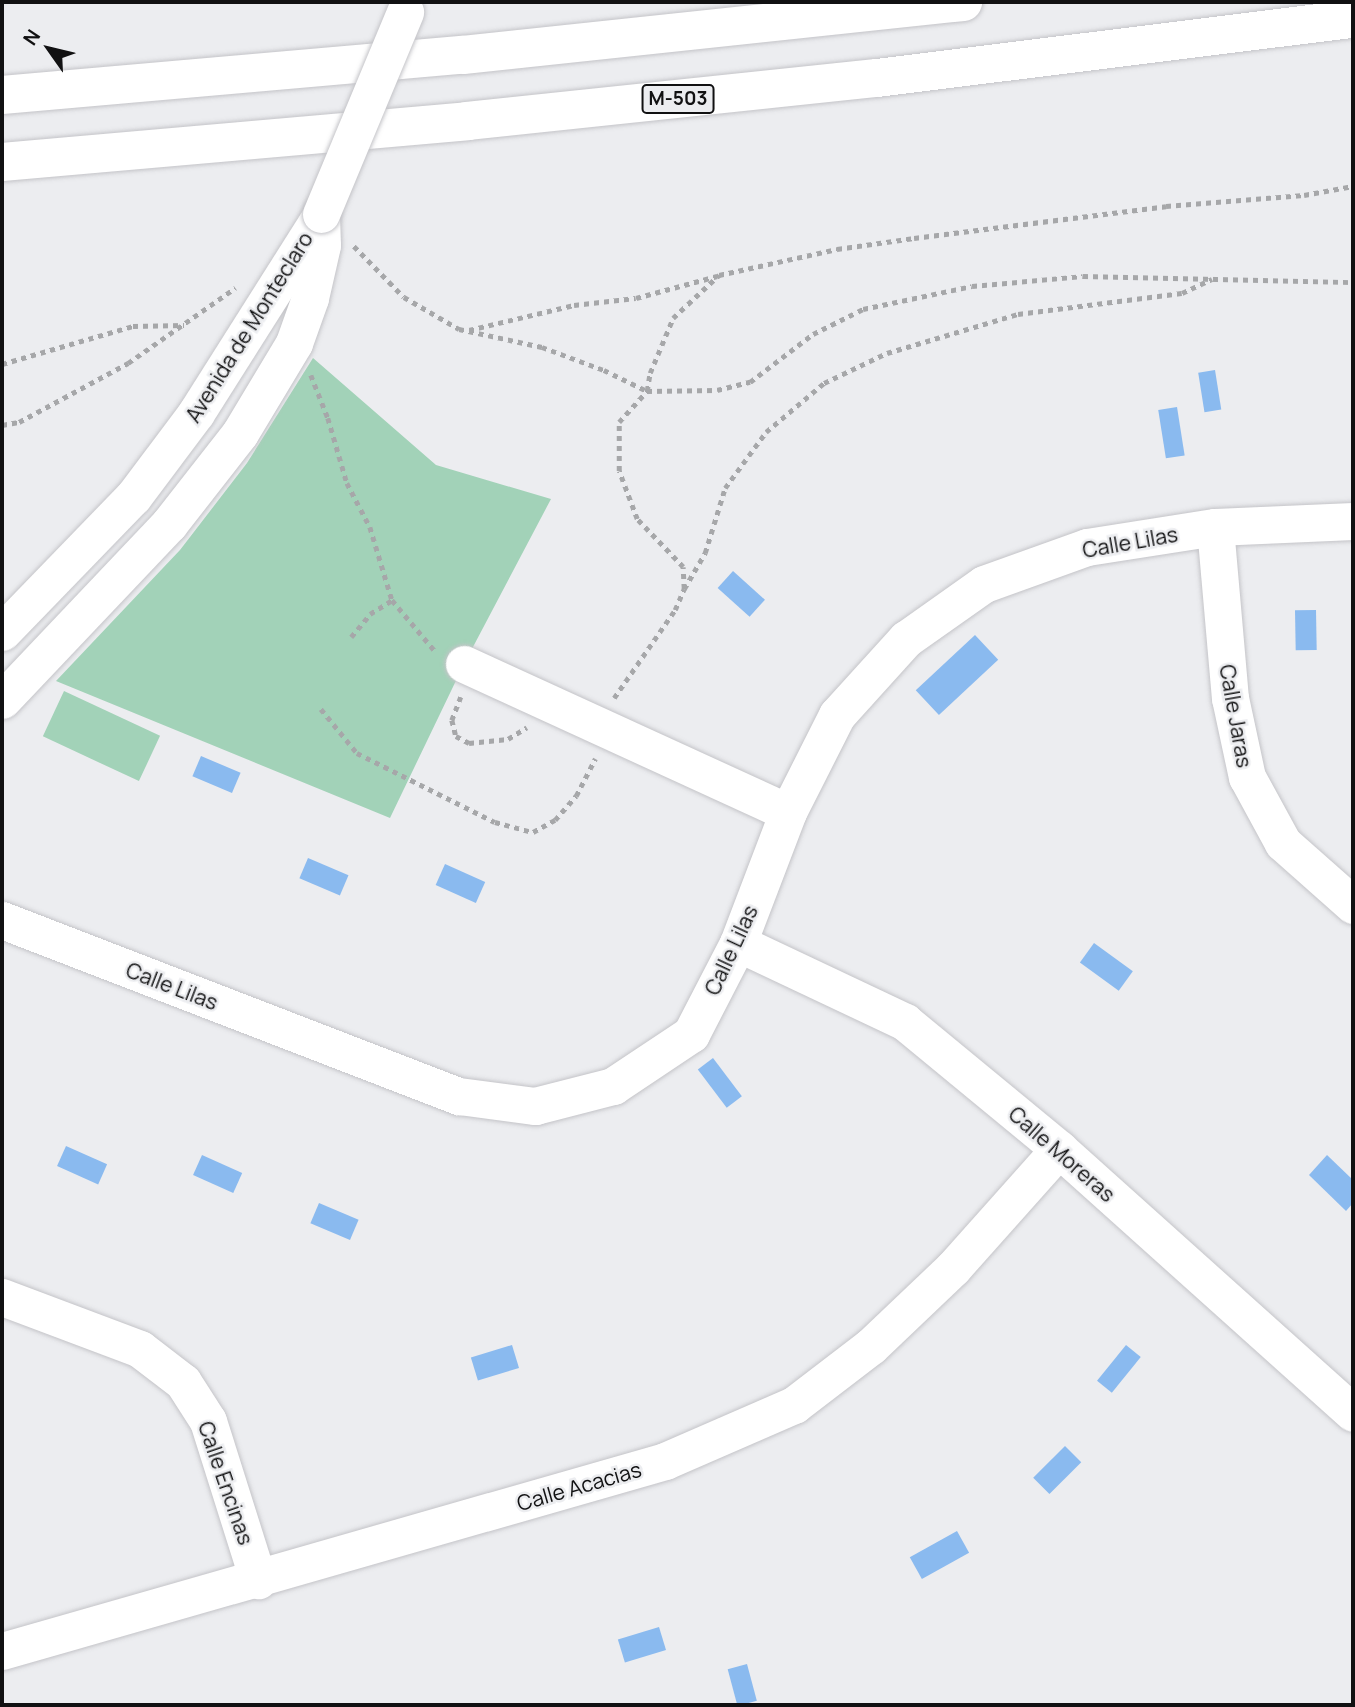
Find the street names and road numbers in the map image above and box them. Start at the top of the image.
road number: M-503 [641,83,715,114]
street label: Avenida de Monteclaro [180,227,318,427]
street label: Calle Lilas [1080,521,1180,563]
street label: Calle Jaras [1215,662,1257,770]
street label: Calle Lilas [699,901,763,999]
street label: Calle Lilas [123,957,221,1015]
street label: Calle Moreras [1004,1101,1120,1207]
street label: Calle Encinas [193,1418,259,1548]
street label: Calle Acacias [514,1456,644,1516]

